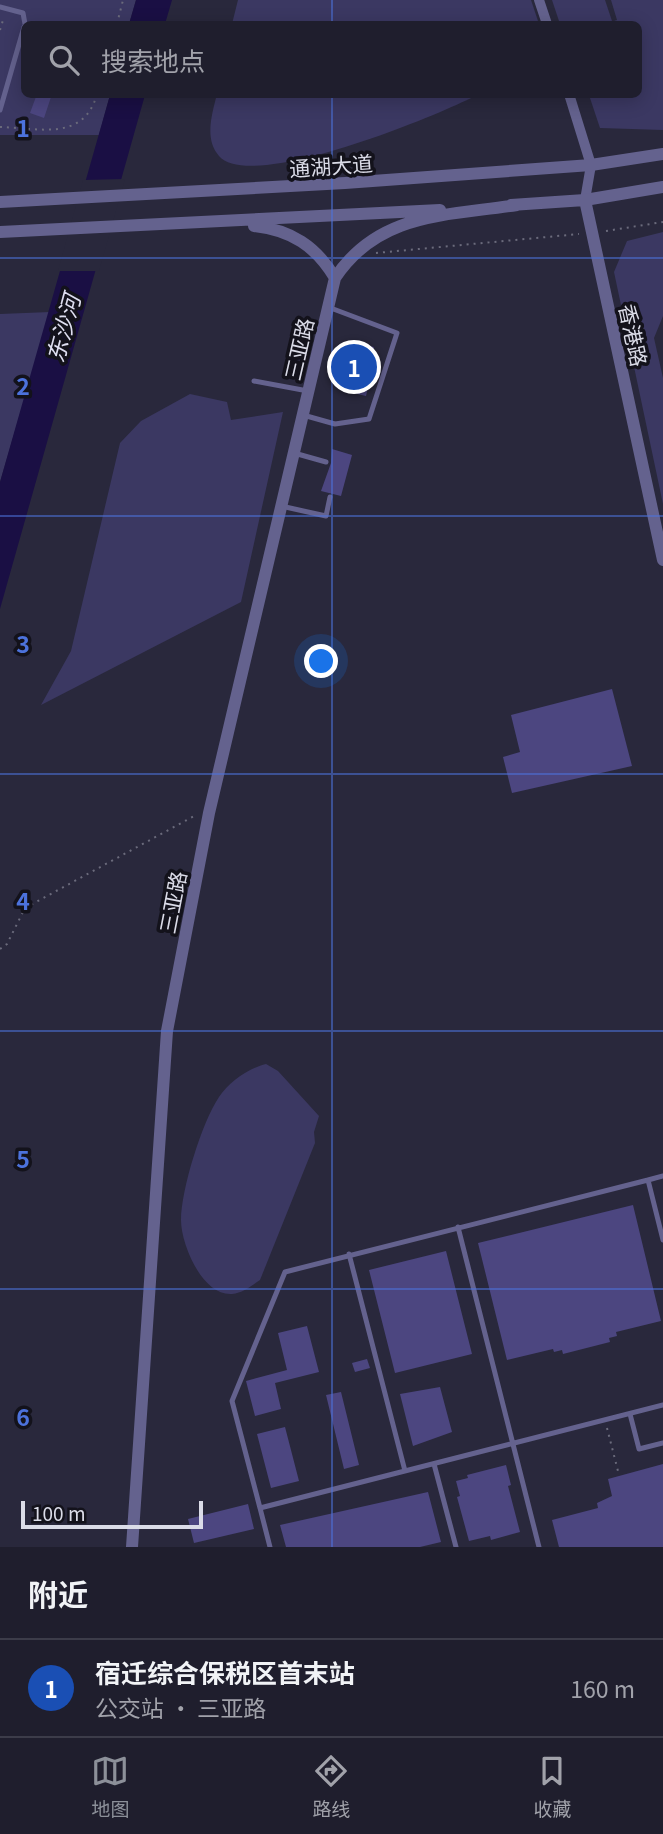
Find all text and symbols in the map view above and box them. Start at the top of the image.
search box [21,21,642,98]
icon: search [45,41,83,79]
text: 搜索地点 [101,41,205,78]
text: 1 [16,110,30,144]
street label: 通湖大道 [288,147,374,183]
water label: 东沙河 [37,286,88,366]
street label: 香港路 [613,301,655,369]
street label: 三亚路 [276,315,320,383]
pin: 1 [331,341,377,393]
text: 2 [16,368,30,402]
text: 3 [16,626,30,660]
your location [304,644,338,678]
street label: 三亚路 [151,868,193,936]
text: 4 [16,883,30,917]
text: 5 [16,1141,30,1175]
text: 6 [16,1399,30,1433]
scale bar [21,1498,203,1530]
text: 100 m [32,1499,86,1526]
text: 附近 [28,1571,88,1615]
text: 宿迁综合保税区首末站 [95,1653,355,1690]
text: 1 [44,1671,58,1705]
text: 160 m [570,1671,635,1705]
text: 公交站 · 三亚路 [95,1690,266,1724]
tab: 地图 [91,1752,130,1821]
tab: 路线 [312,1752,351,1821]
tab: 收藏 [533,1752,572,1821]

